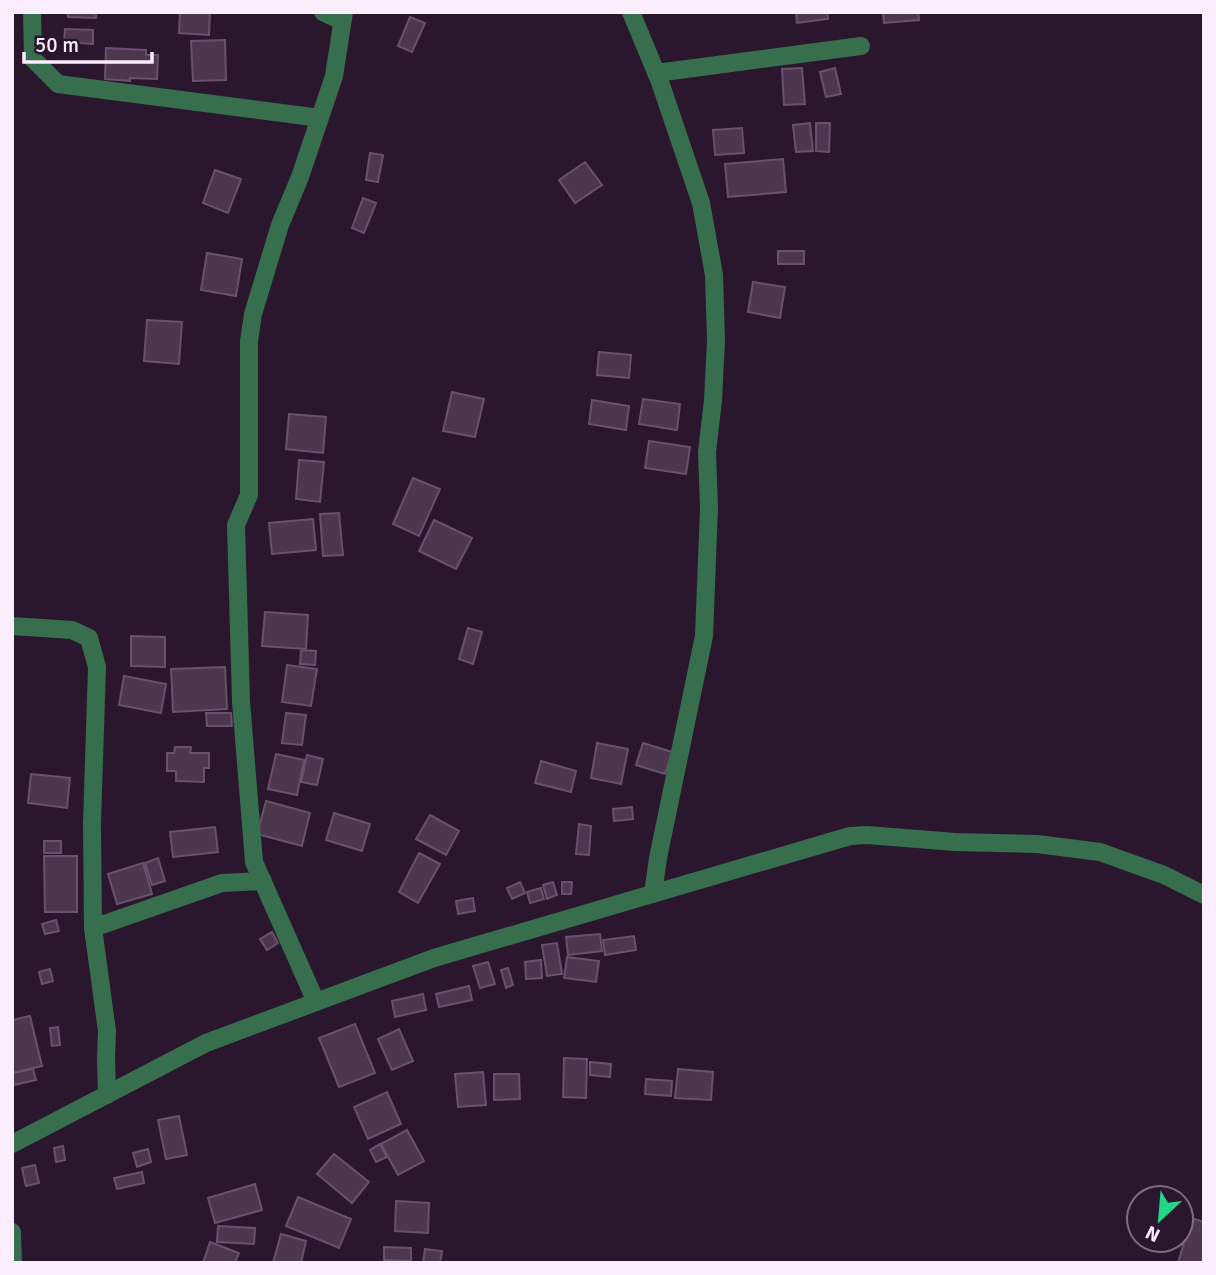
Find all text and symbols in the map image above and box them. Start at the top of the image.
scale bar [24,21,152,65]
text: 50 m [35,32,79,58]
north arrow [1125,1184,1195,1254]
text: N [1142,1220,1164,1247]

